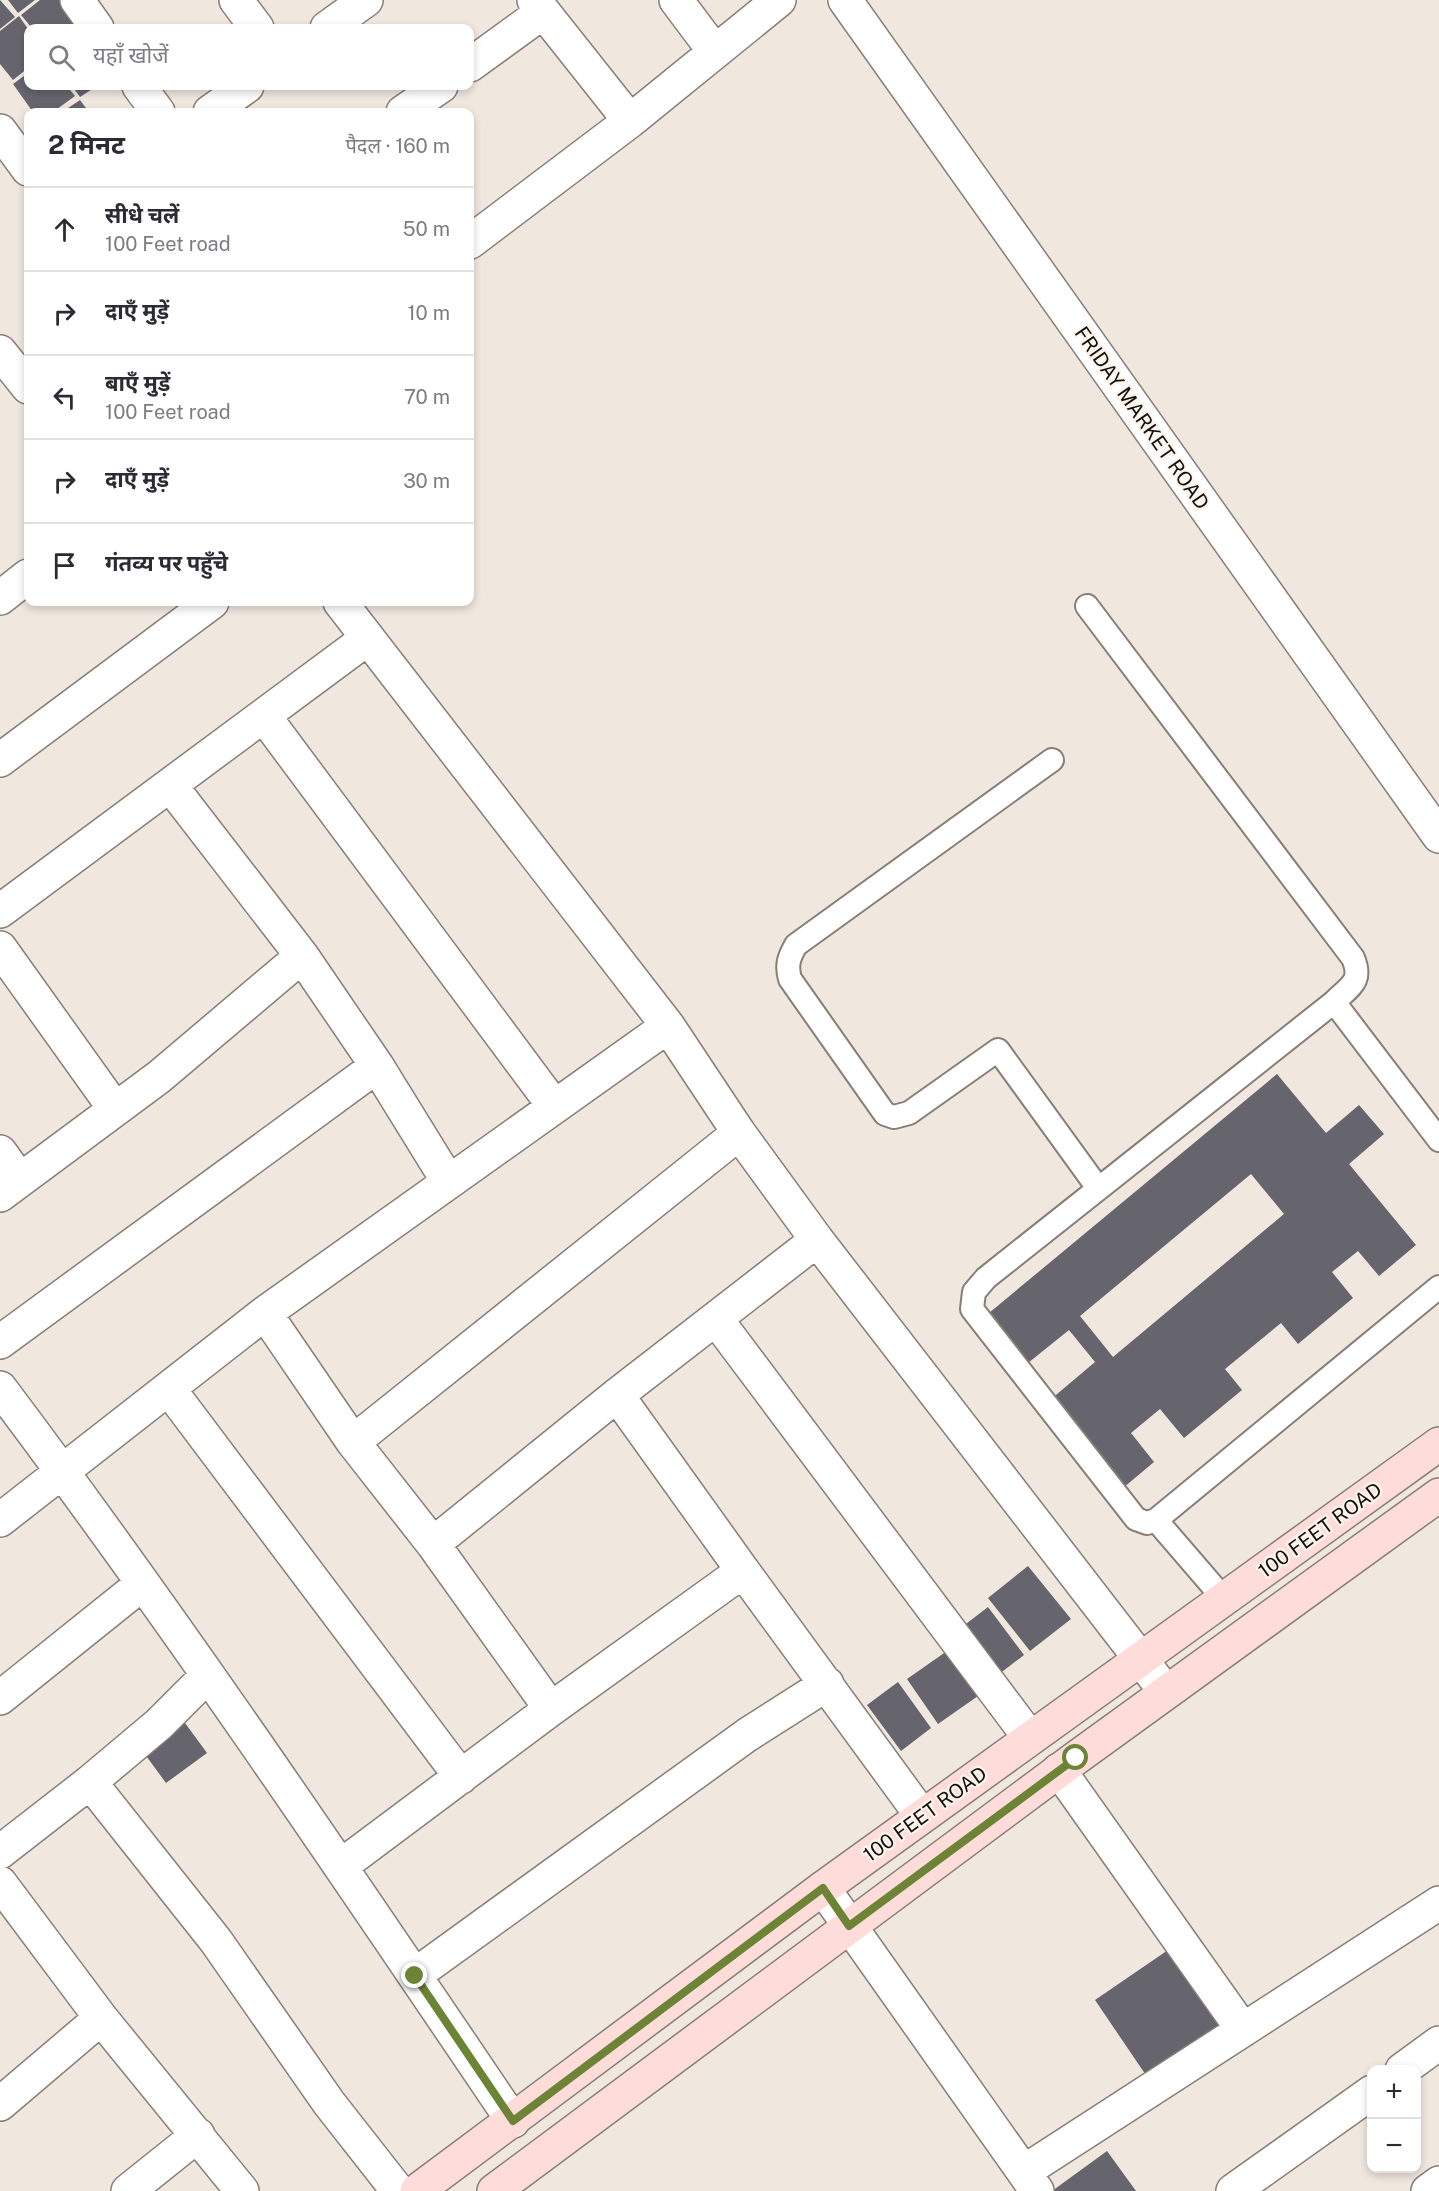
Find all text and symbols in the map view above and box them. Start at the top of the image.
search box [24,24,474,90]
icon: search [45,41,78,74]
text: यहाँ खोजें [93,42,169,68]
text: 2 मिनट [48,129,125,160]
text: पैदल · 160 m [345,134,450,158]
text: सीधे चलें [105,202,179,228]
icon: ahead [48,213,81,246]
text: 50 m [403,217,450,241]
text: 100 Feet road [105,232,231,256]
icon: right [48,297,81,330]
text: दाएँ मुड़ें [105,298,169,324]
text: 10 m [407,301,450,325]
street label: FRIDAY MARKET ROAD [1070,322,1214,514]
text: बाएँ मुड़ें [105,370,170,396]
icon: left [48,381,81,414]
text: 70 m [404,385,450,409]
text: 100 Feet road [105,400,231,424]
icon: right [48,465,81,498]
text: दाएँ मुड़ें [105,466,169,492]
text: 30 m [403,469,450,493]
icon: arrive [48,549,81,582]
text: गंतव्य पर पहुँचे [105,550,228,576]
street label: 100 FEET ROAD [1254,1477,1386,1583]
route start [1062,1744,1088,1770]
street label: 100 FEET ROAD [859,1761,991,1867]
route end [401,1962,427,1988]
map controls [1367,2065,1421,2173]
button: + [1367,2065,1421,2119]
button: − [1367,2119,1421,2173]

